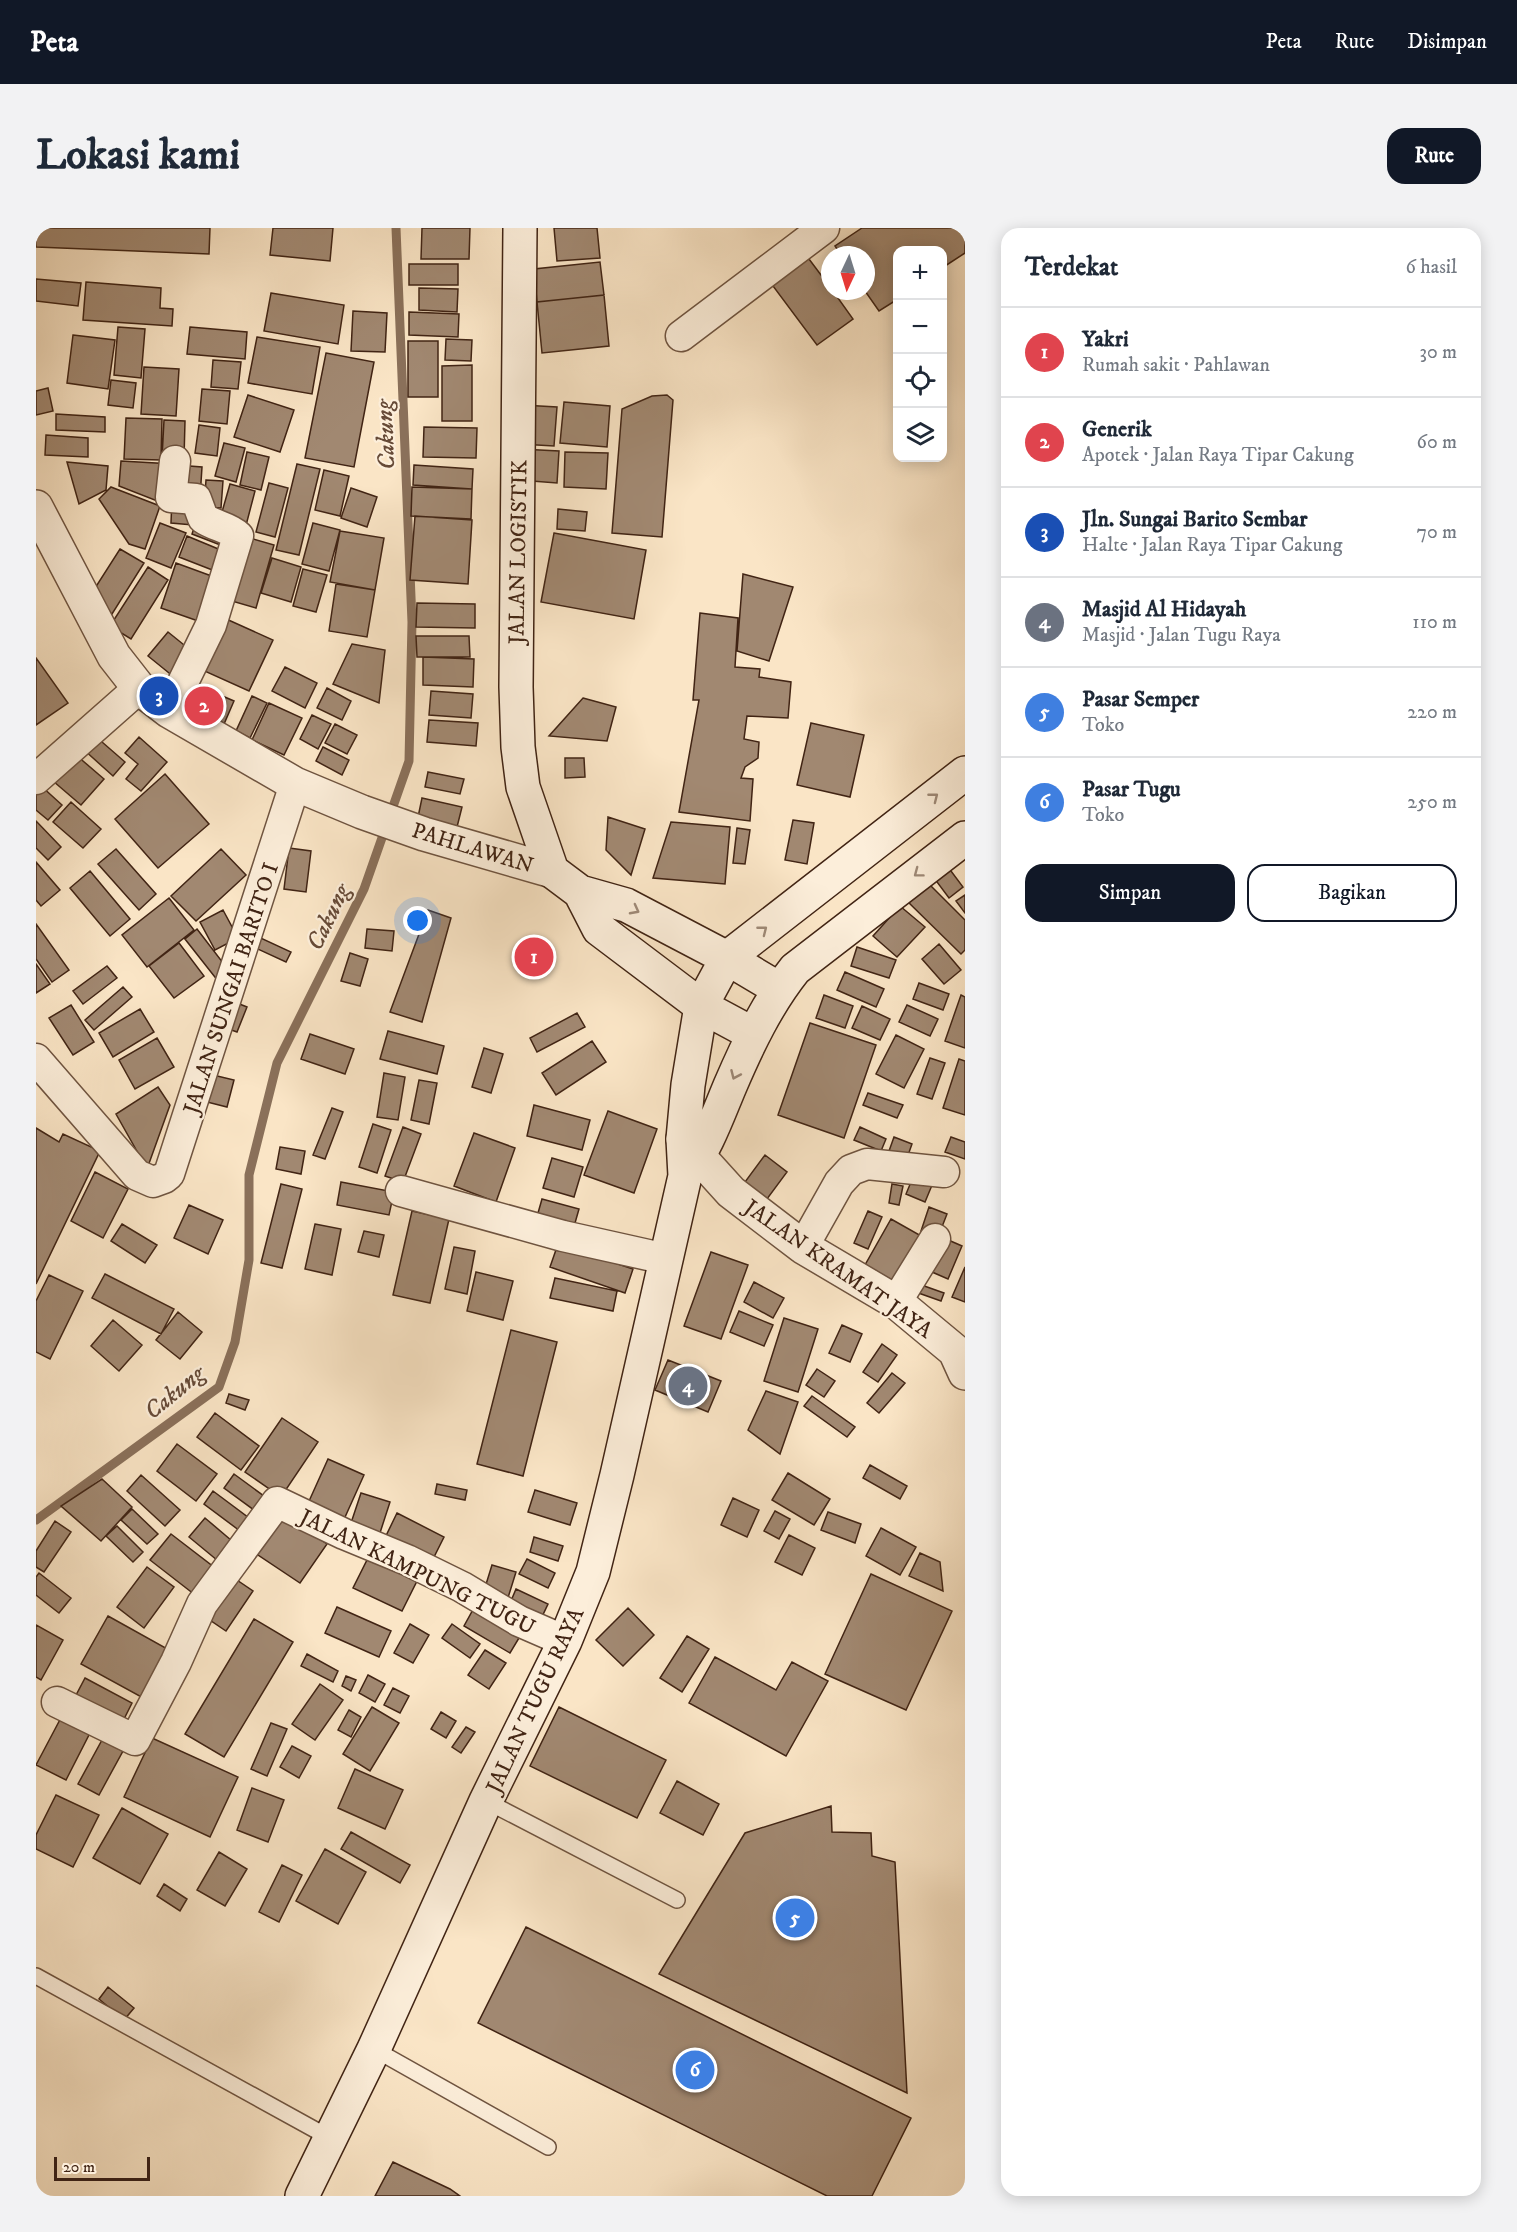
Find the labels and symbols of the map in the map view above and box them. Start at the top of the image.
north arrow [821,246,875,300]
water label: Cakung [370,397,402,470]
street label: JALAN LOGISTIK [503,459,534,646]
pin: 3 [140,674,178,718]
pin: 2 [184,684,224,728]
one-way arrow [927,794,938,805]
street label: PAHLAWAN [408,817,537,880]
street label: JALAN SUNGAI BARITO I [177,859,285,1119]
one-way arrow [914,866,925,877]
water label: Cakung [300,877,359,955]
one-way arrow [629,903,640,914]
your location [403,906,432,935]
one-way arrow [756,926,767,937]
pin: 1 [514,934,554,980]
one-way arrow [730,1069,742,1080]
street label: JALAN KRAMAT JAYA [737,1193,938,1345]
water label: Cakung [138,1358,213,1426]
pin: 4 [668,1364,708,1408]
street label: JALAN KAMPUNG TUGU [293,1503,539,1641]
street label: JALAN TUGU RAYA [480,1603,591,1800]
pin: 5 [776,1896,814,1940]
pin: 6 [676,2048,714,2092]
scale bar [54,2154,150,2182]

